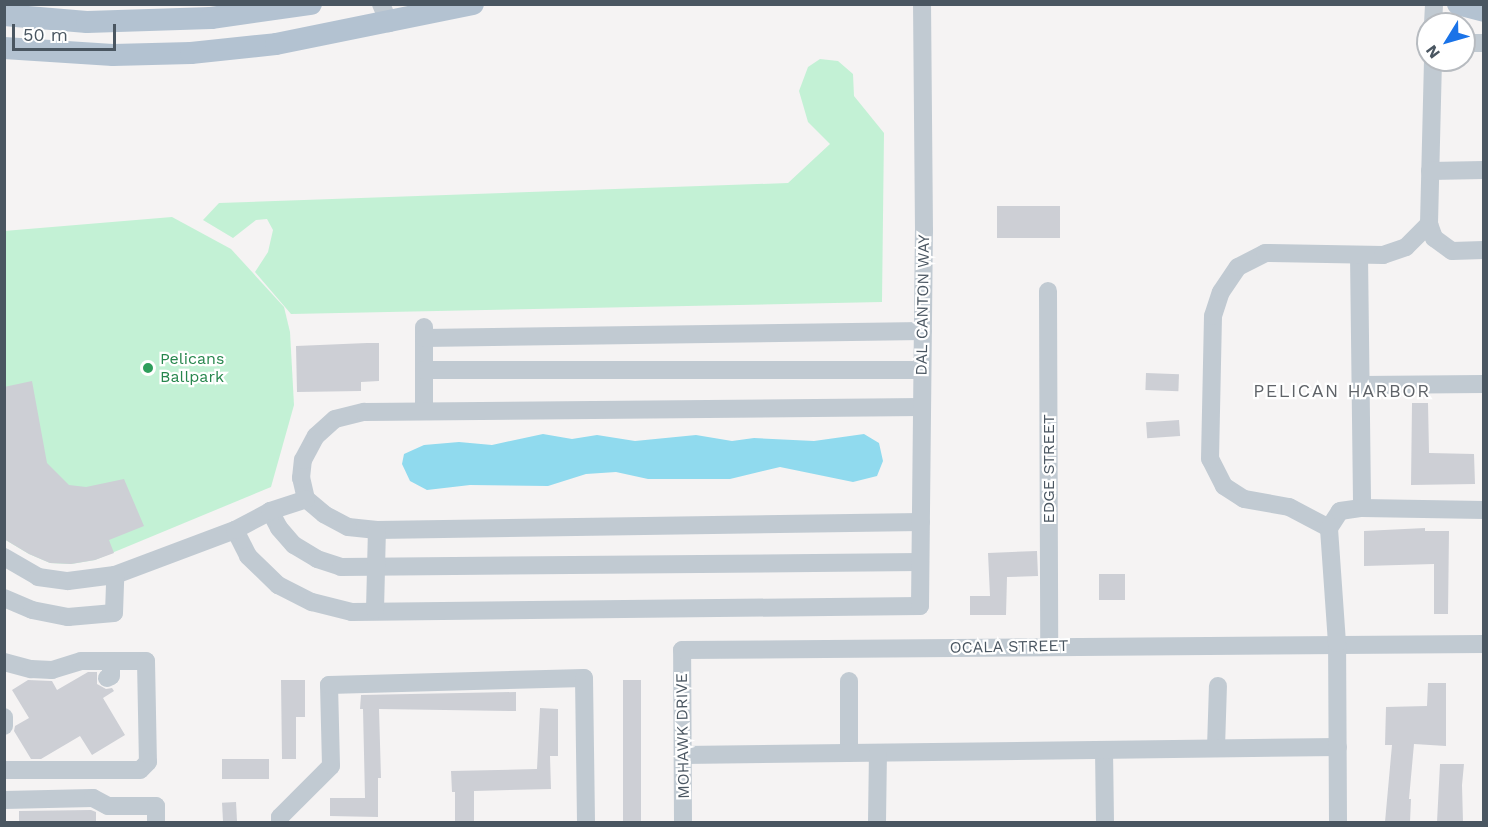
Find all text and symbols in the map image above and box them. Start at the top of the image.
scale bar [15,12,118,50]
north arrow [1416,12,1476,72]
text: 50 m [23,24,68,45]
text: N [1422,41,1444,62]
street label: DAL CANTON WAY [912,234,934,376]
place label: Pelicans Ballpark [160,349,224,387]
marker: Pelicans Ballpark [141,361,155,375]
district label: PELICAN HARBOR [1253,380,1431,402]
street label: EDGE STREET [1039,414,1059,524]
street label: OCALA STREET [949,636,1069,658]
street label: MOHAWK DRIVE [672,673,694,799]

